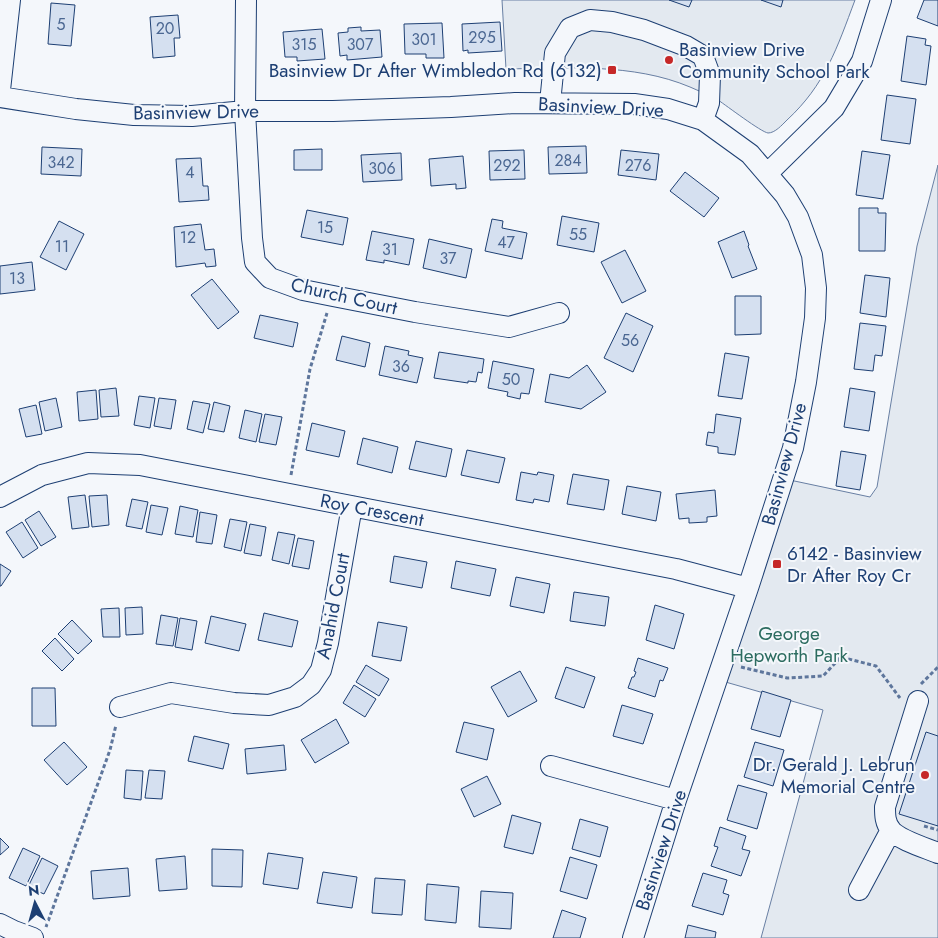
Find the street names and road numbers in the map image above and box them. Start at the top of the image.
street label: Basinview Drive [537,90,665,124]
street label: Basinview Drive [133,97,259,127]
street label: Church Court [288,271,400,321]
street label: Basinview Drive [755,400,813,528]
street label: Roy Crescent [318,487,426,533]
street label: Anahid Court [309,550,357,661]
street label: Basinview Drive [629,786,693,914]

